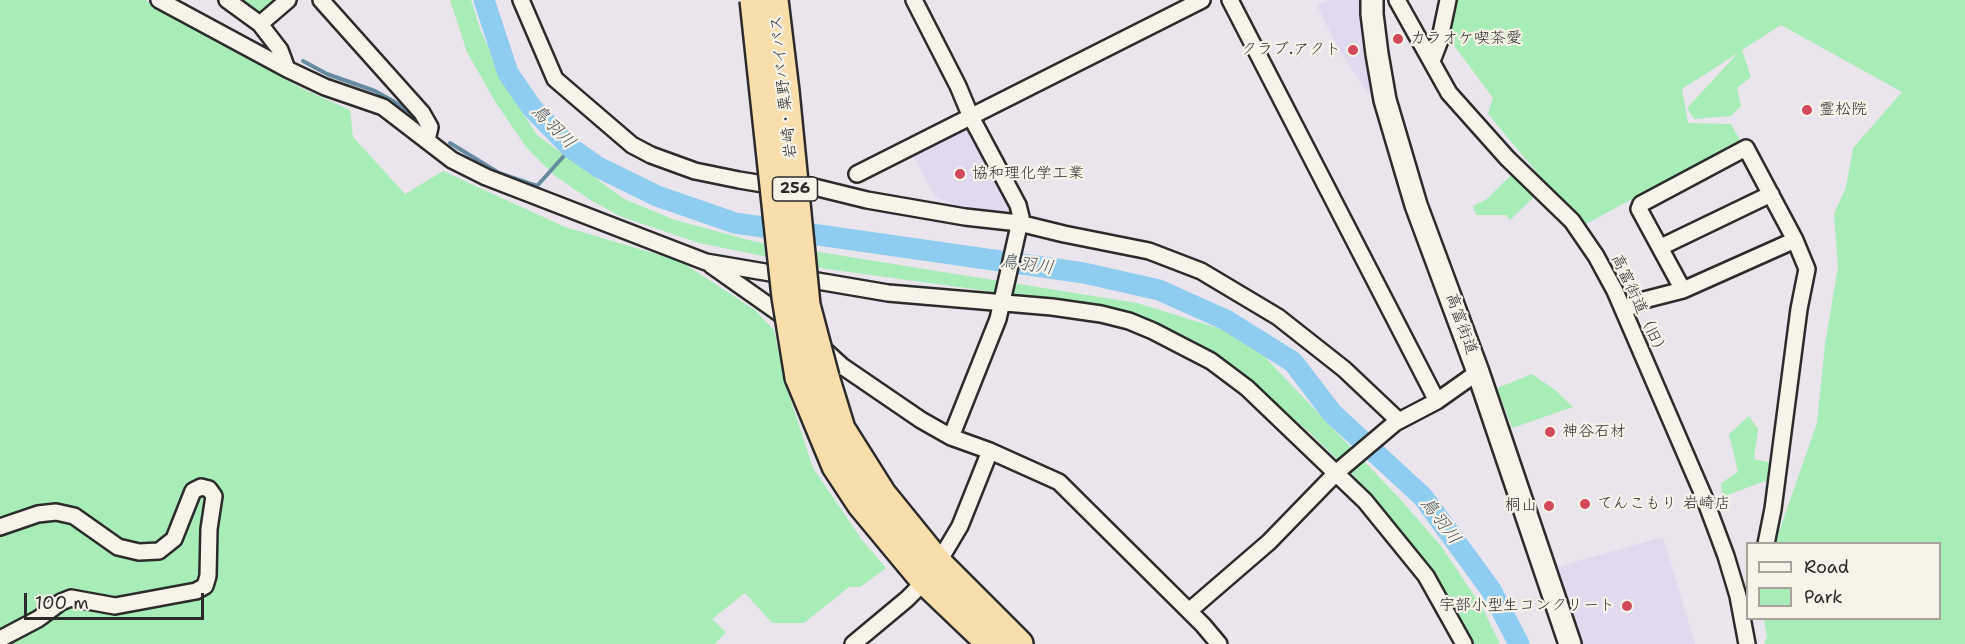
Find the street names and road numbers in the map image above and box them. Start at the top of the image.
street label: 岩崎・粟野バイパス [767,14,801,160]
road number: 256 [772,177,818,201]
street label: 高富街道（旧） [1607,251,1671,361]
street label: 高富街道 [1441,291,1481,357]

